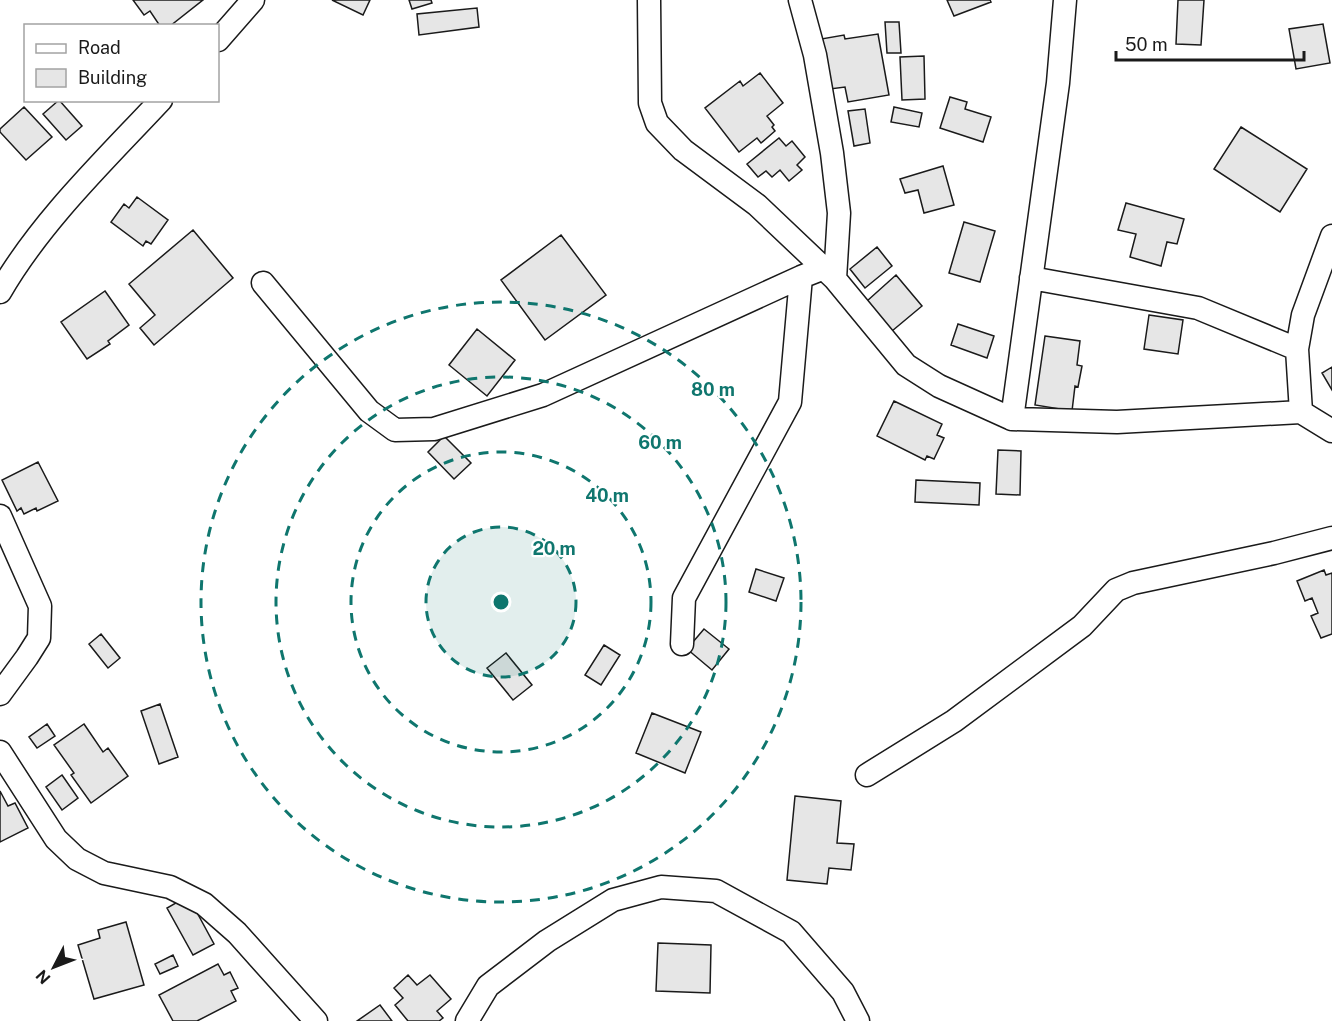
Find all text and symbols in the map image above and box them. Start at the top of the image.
legend [24,24,219,102]
scale bar [1116,24,1304,62]
text: 50 m [1125,34,1168,55]
text: Road [78,37,121,58]
text: Building [78,67,147,88]
text: 80 m [691,379,735,400]
text: 60 m [638,432,682,453]
text: 40 m [585,485,629,506]
text: 20 m [532,538,576,559]
centre of rings [491,592,511,612]
north arrow [24,937,84,997]
text: N [32,966,54,988]

